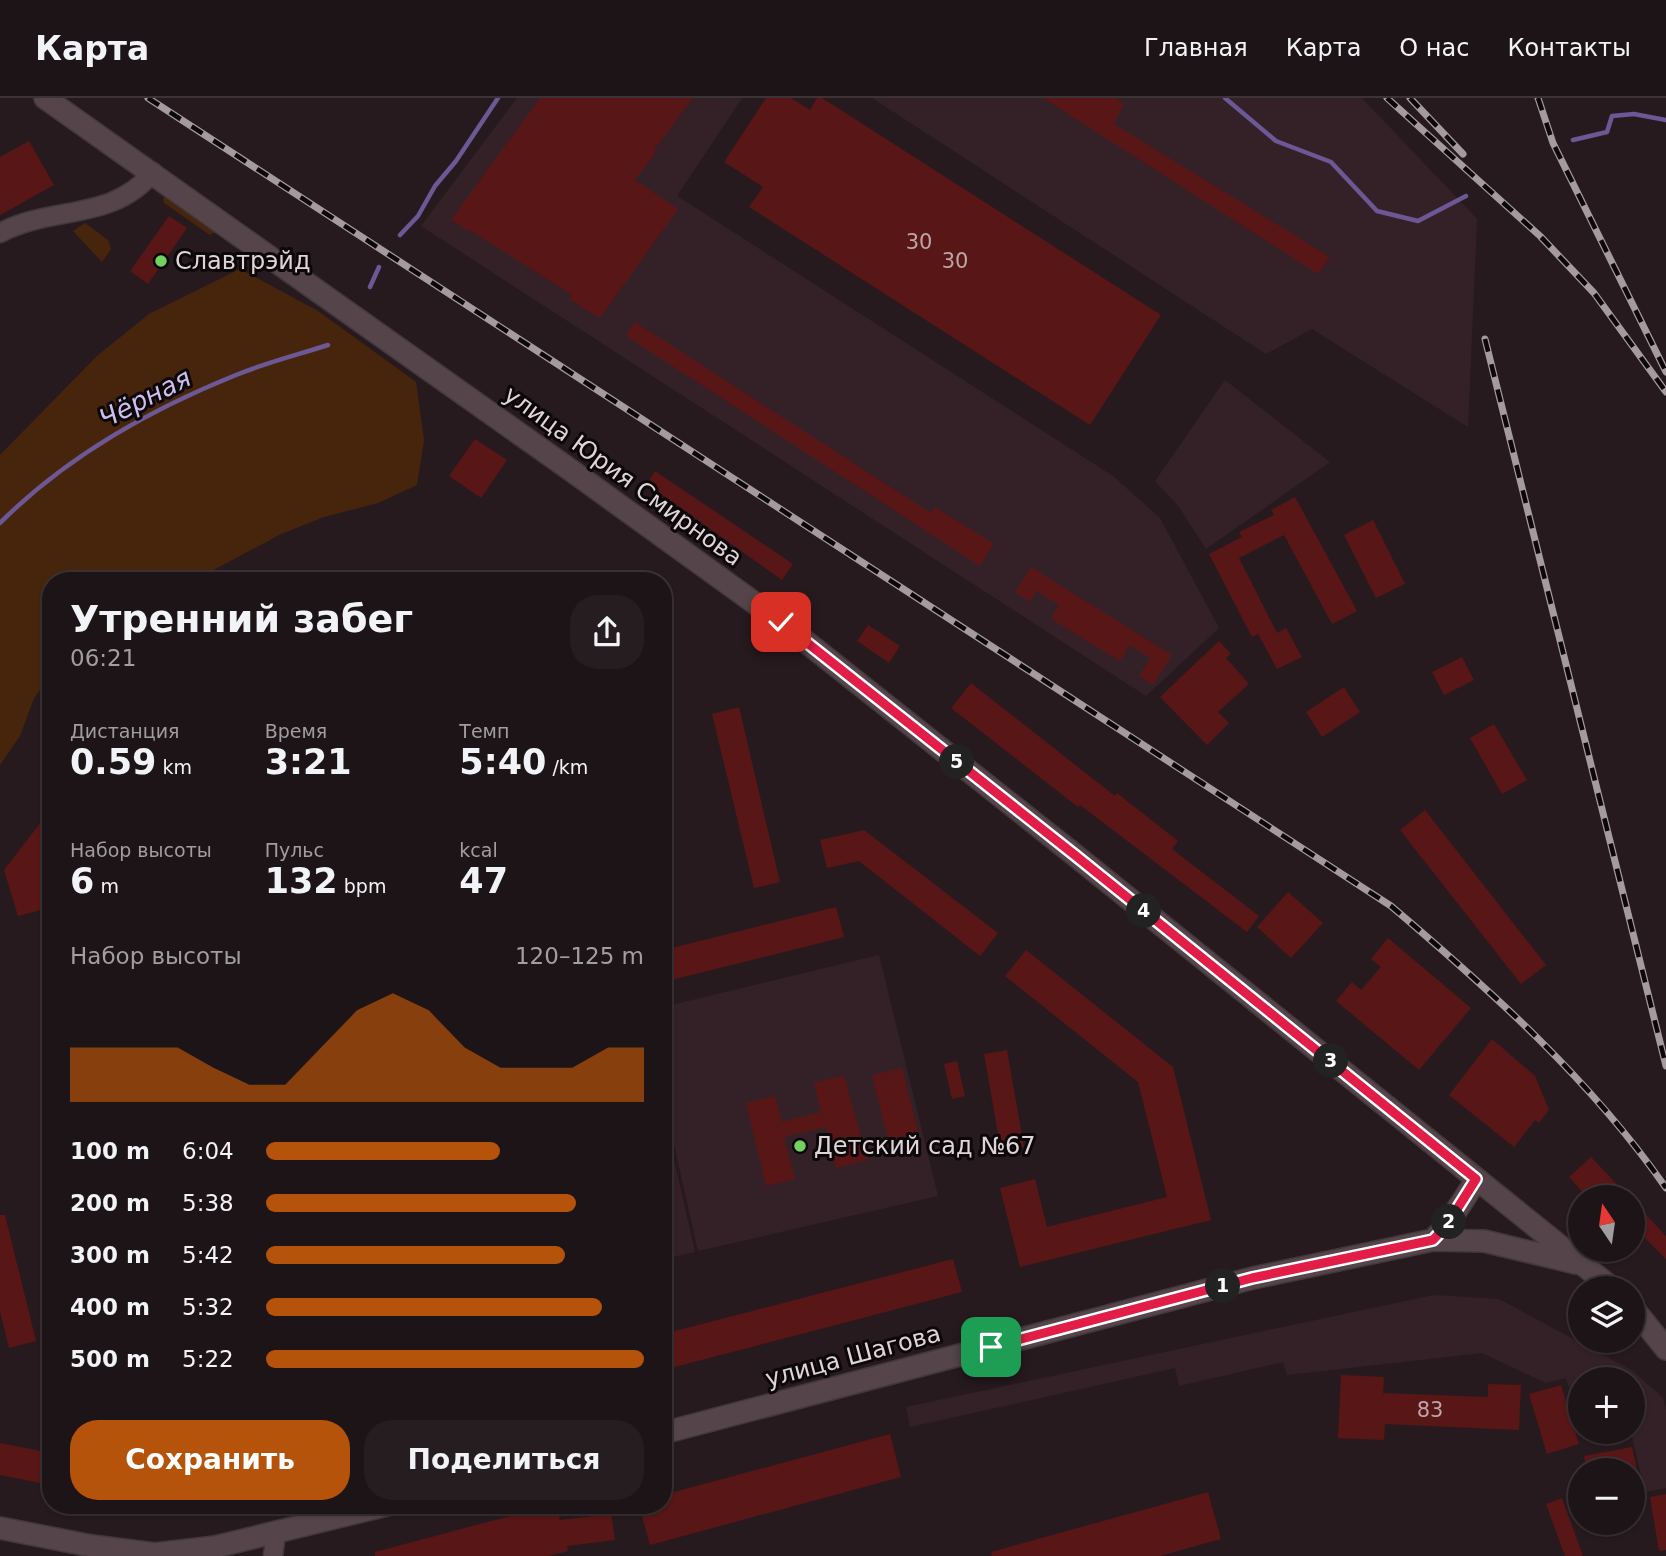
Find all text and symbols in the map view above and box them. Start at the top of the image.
text: Карта [35,29,149,68]
text: Главная [1144,34,1248,62]
text: Карта [1286,34,1361,62]
text: О нас [1399,34,1469,62]
text: Контакты [1507,34,1631,62]
house number: 30 [906,230,932,254]
place label: Славтрэйд [175,247,311,275]
house number: 30 [942,249,968,273]
marker: Славтрэйд [153,253,169,269]
water label: Чёрная [94,362,196,434]
street label: улица Юрия Смирнова [498,380,748,572]
pin [751,592,811,652]
button: share [570,595,644,669]
text: Утренний забег [70,597,413,641]
icon: check [762,603,800,641]
text: 06:21 [70,645,136,671]
text: Дистанция [70,720,179,742]
text: Время [265,720,327,742]
text: Темп [459,720,509,742]
text: 0.59 [70,742,156,782]
text: 3:21 [265,742,352,782]
text: 5:40 [459,742,546,782]
pin: 5 [940,744,974,780]
text: 5 [950,750,963,772]
text: km [156,756,192,778]
text: /km [546,756,588,778]
text: Набор высоты [70,839,212,861]
text: Пульс [265,839,324,861]
text: kcal [459,839,498,861]
text: 6 [70,861,94,901]
text: 132 [265,861,338,901]
text: 47 [459,861,508,901]
text: m [94,875,119,897]
text: bpm [338,875,386,897]
pin: 4 [1126,894,1162,928]
text: 4 [1137,899,1150,921]
text: Набор высоты [70,943,242,969]
text: 120–125 m [515,943,644,969]
pin: 3 [1314,1044,1348,1079]
text: 3 [1324,1049,1337,1071]
place label: Детский сад №67 [814,1132,1036,1160]
text: 100 m [70,1138,150,1164]
text: 6:04 [182,1138,234,1164]
marker: Детский сад №67 [792,1138,808,1154]
north arrow [1568,1185,1645,1262]
map controls [1568,1185,1645,1535]
text: 200 m [70,1190,150,1216]
text: 5:38 [182,1190,234,1216]
pin: 2 [1432,1204,1466,1240]
text: 2 [1442,1210,1455,1232]
text: 300 m [70,1242,150,1268]
text: 5:42 [182,1242,234,1268]
pin: 1 [1206,1268,1240,1304]
text: 1 [1216,1274,1229,1296]
button: layers [1568,1276,1645,1353]
text: 400 m [70,1294,150,1320]
text: 5:32 [182,1294,234,1320]
pin [961,1317,1021,1377]
street label: улица Шагова [762,1319,944,1393]
icon: arrive [972,1328,1010,1366]
text: 500 m [70,1346,150,1372]
text: 5:22 [182,1346,234,1372]
button: + [1568,1367,1645,1444]
house number: 83 [1417,1398,1443,1422]
button: Сохранить [70,1420,350,1500]
button: Поделиться [364,1420,644,1500]
button: − [1568,1458,1645,1535]

